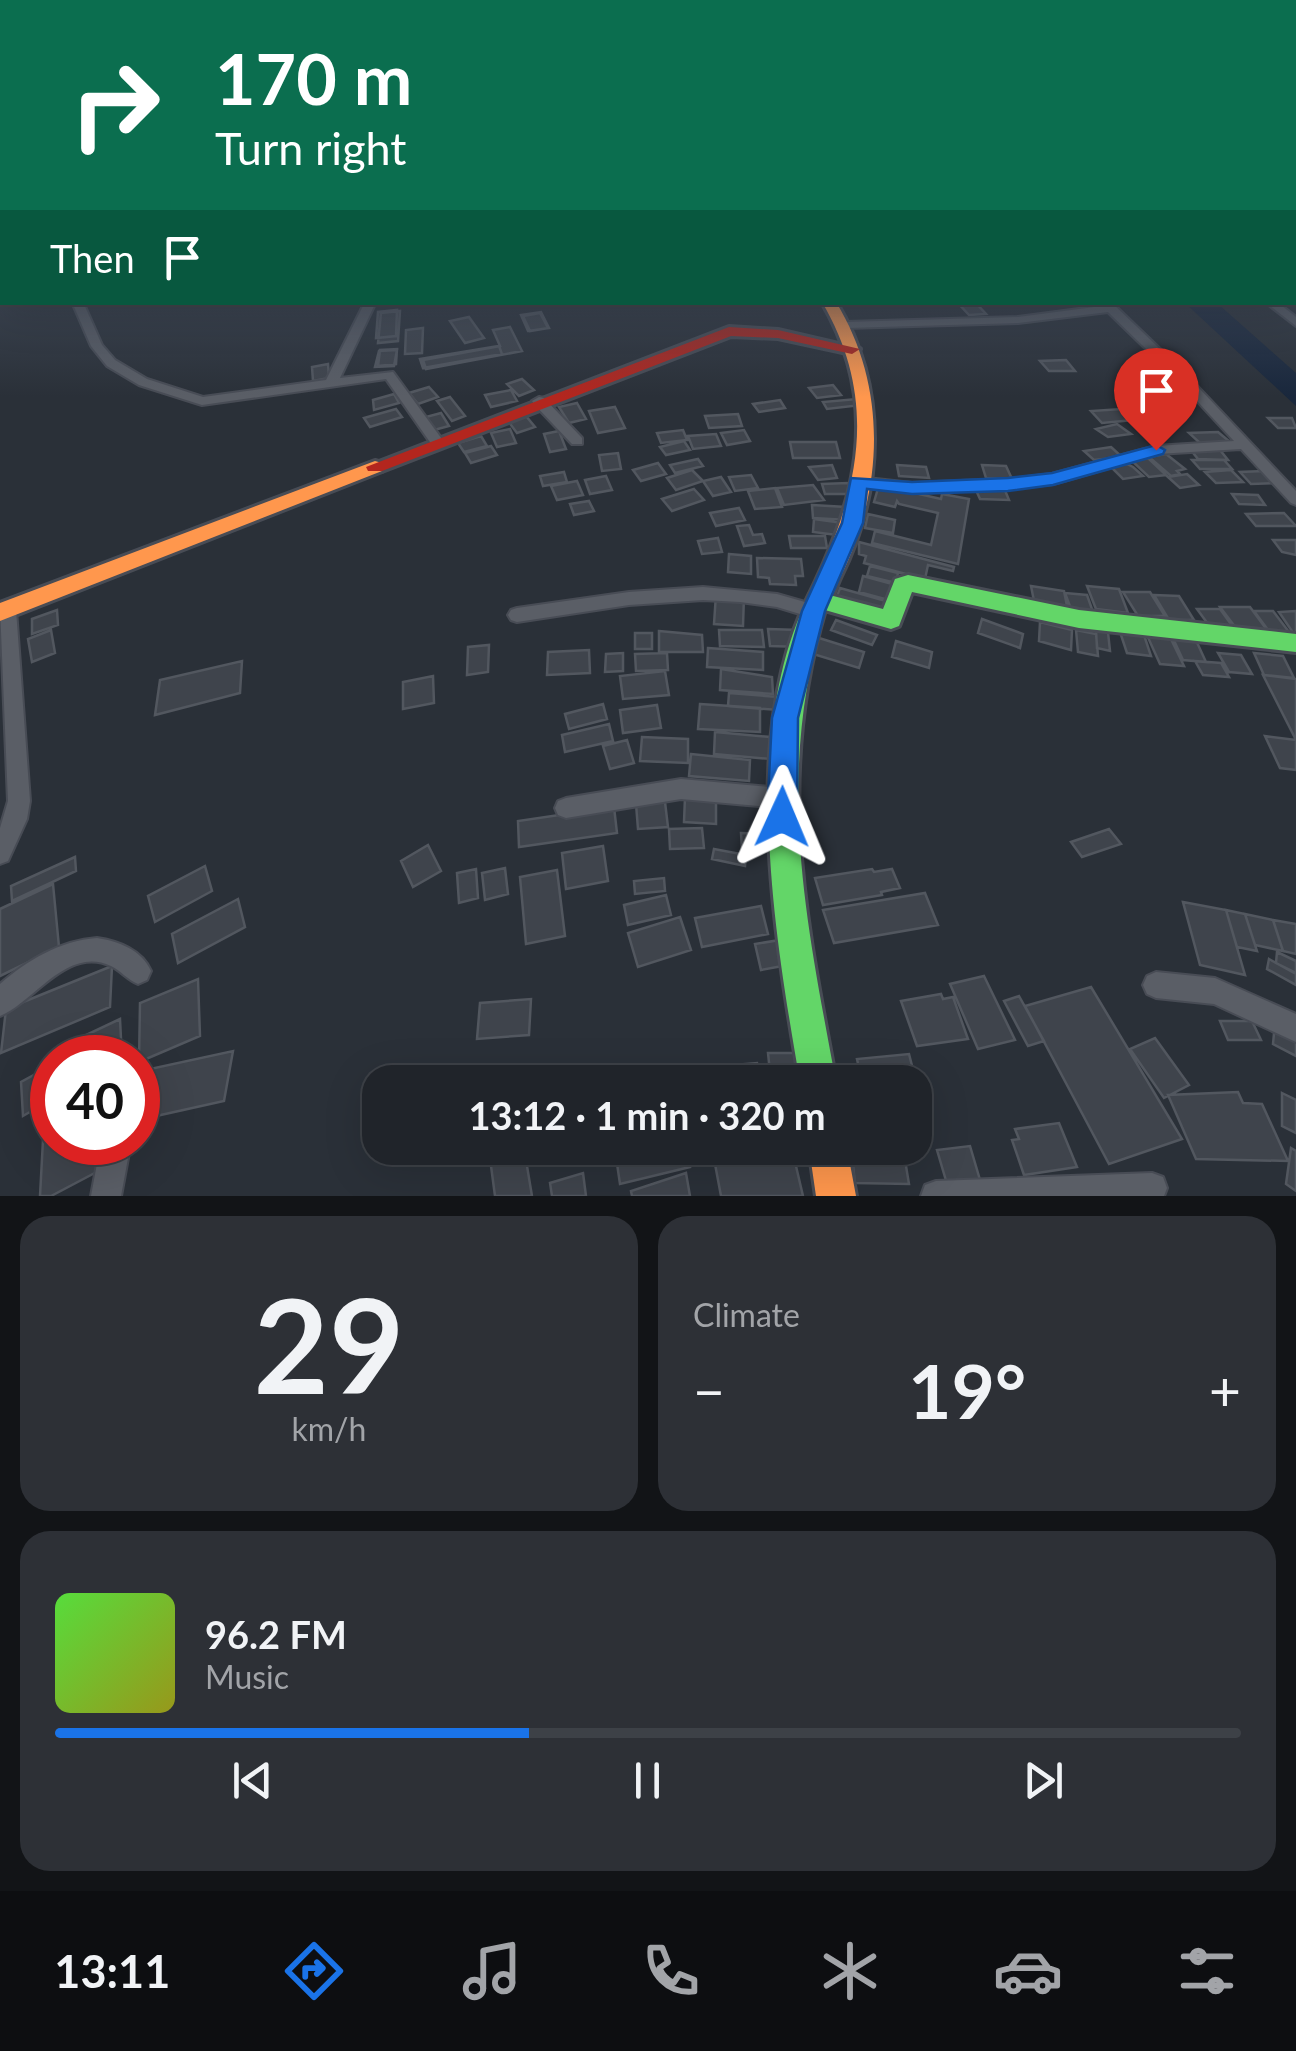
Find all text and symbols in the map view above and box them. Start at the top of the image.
text: 170 m [215,36,412,120]
icon: right [50,40,180,170]
text: Turn right [215,121,406,175]
icon: arrive [155,230,210,285]
text: Then [50,235,135,281]
pin [1114,348,1199,451]
icon: arrive [1129,363,1184,418]
position arrow [730,765,834,869]
speed limit sign: 40 [30,1035,160,1165]
text: 13:12 · 1 min · 320 m [468,1092,826,1138]
text: 29 [254,1266,404,1422]
text: Climate [693,1295,800,1334]
text: 19° [908,1345,1026,1435]
text: − [693,1357,725,1423]
text: + [1209,1357,1241,1423]
text: km/h [292,1409,366,1448]
text: 96.2 FM [205,1611,347,1657]
text: Music [205,1657,289,1696]
icon: previous [225,1753,280,1808]
icon: pause [620,1753,675,1808]
icon: next [1016,1753,1071,1808]
icon: directions [279,1936,349,2006]
icon: music [457,1936,527,2006]
icon: phone [636,1936,706,2006]
icon: climate [815,1936,885,2006]
icon: car [993,1936,1063,2006]
icon: filters [1172,1936,1242,2006]
text: 13:11 [54,1944,170,1998]

